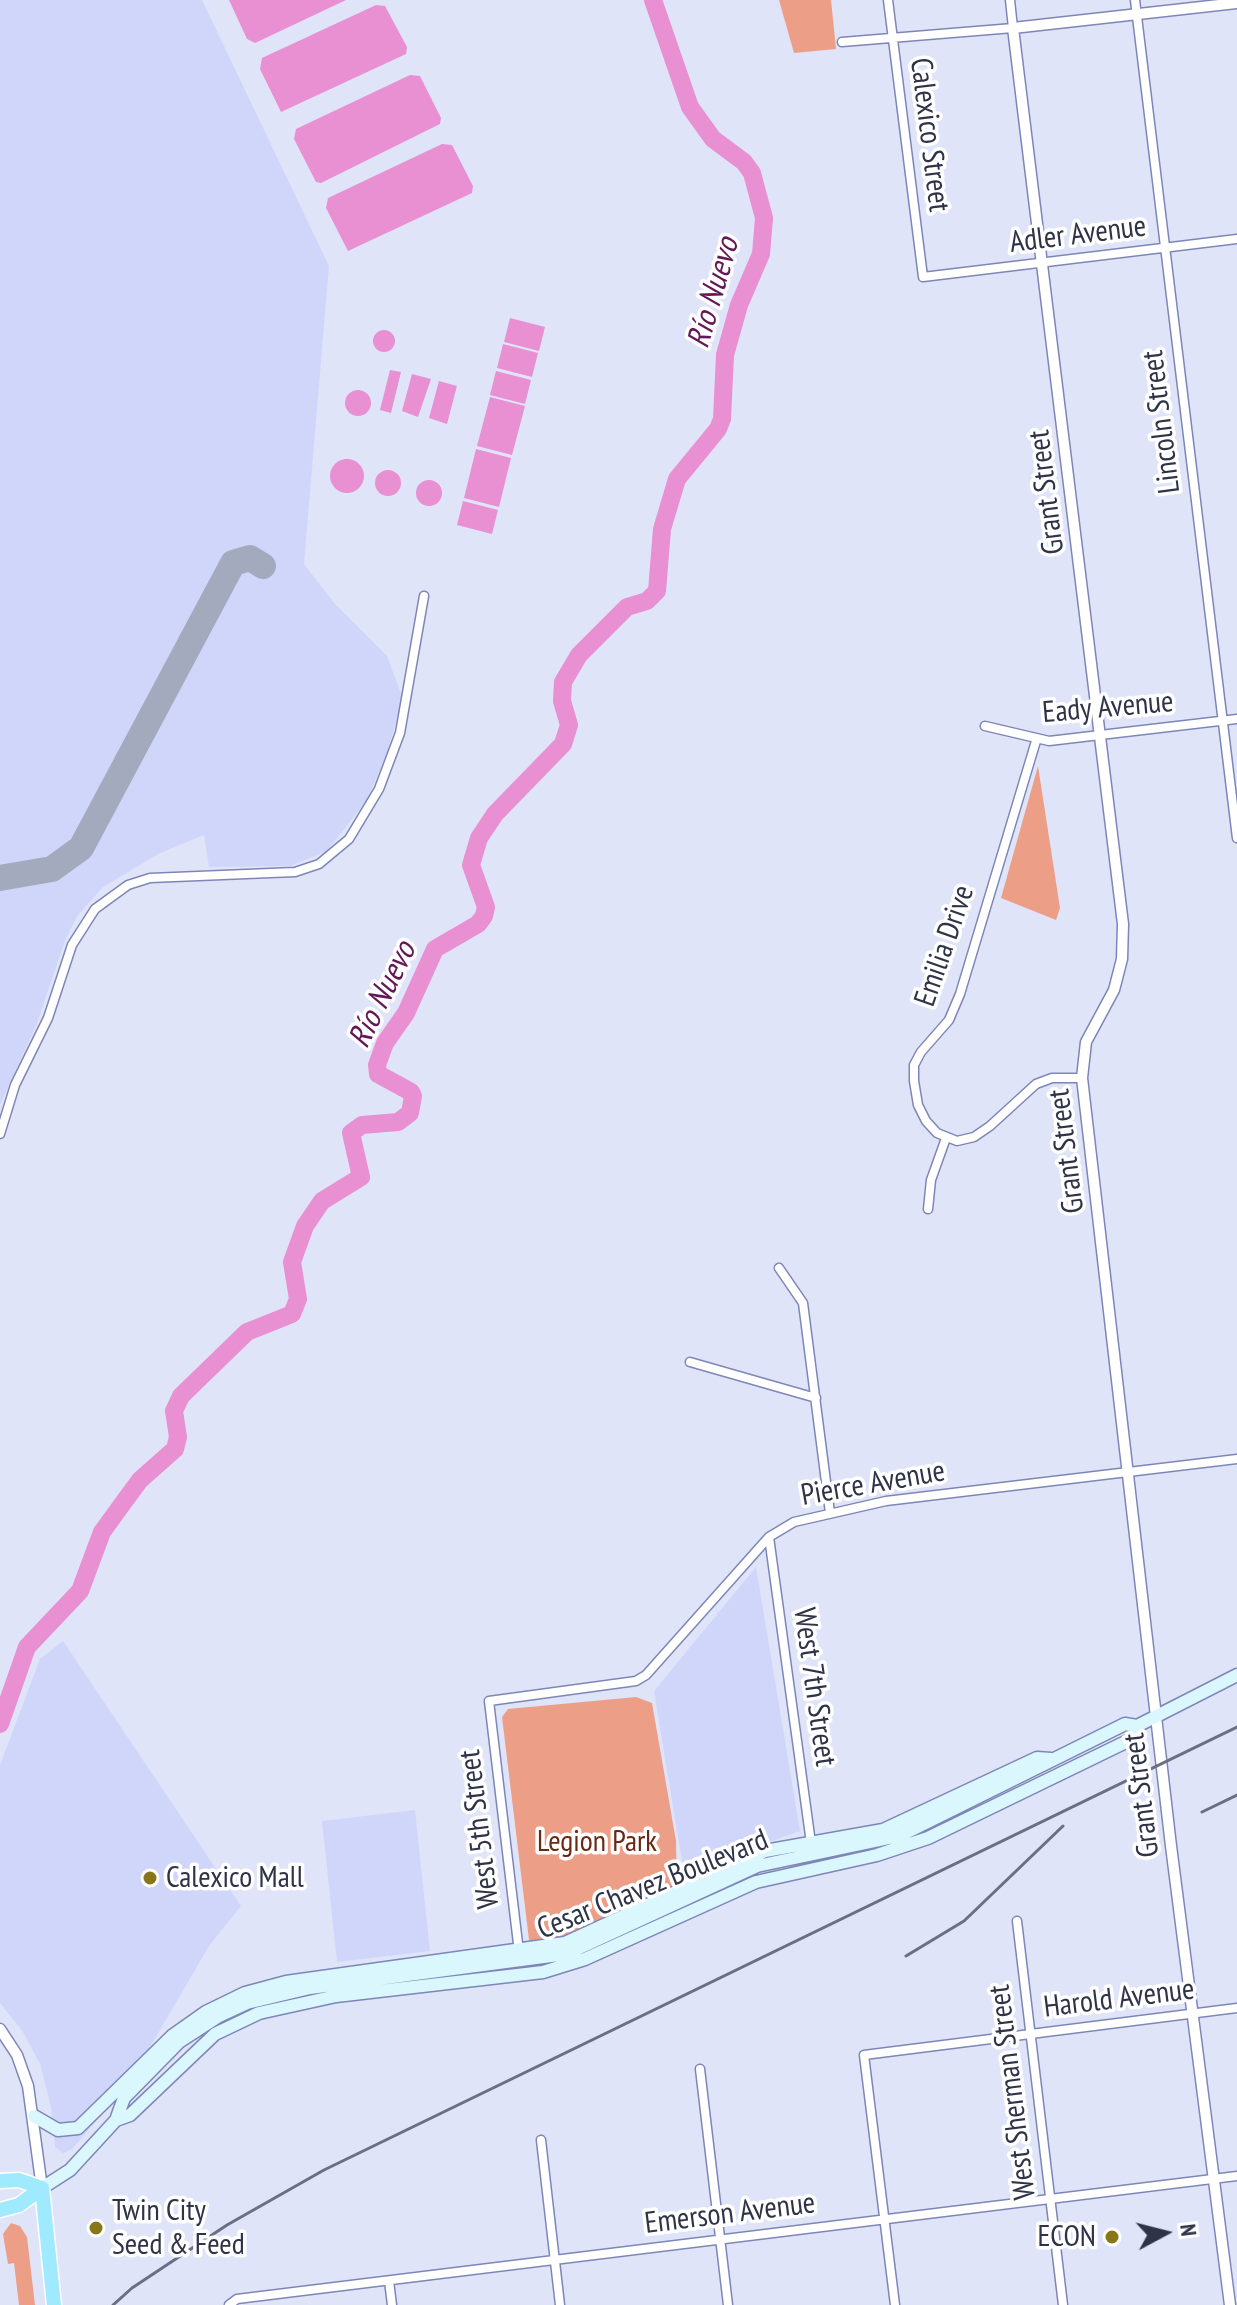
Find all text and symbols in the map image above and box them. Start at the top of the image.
street label: Calexico Street [902,56,956,214]
street label: Adler Avenue [1008,209,1148,261]
water label: Río Nuevo [680,233,748,353]
street label: Lincoln Street [1135,348,1189,496]
street label: Grant Street [1022,428,1072,556]
street label: Eady Avenue [1041,684,1175,732]
street label: Emilia Drive [908,881,982,1011]
water label: Río Nuevo [341,936,425,1054]
street label: Grant Street [1042,1087,1092,1215]
street label: Pierce Avenue [798,1454,948,1514]
street label: West 7th Street [785,1606,843,1768]
street label: Grant Street [1117,1731,1167,1859]
street label: West 5th Street [452,1748,508,1910]
street label: Cesar Chavez Boulevard [532,1822,774,1948]
park label: Legion Park [537,1824,657,1860]
place label: Calexico Mall [166,1860,304,1896]
marker: Calexico Mall [141,1869,159,1887]
street label: Harold Avenue [1042,1972,1196,2026]
street label: West Sherman Street [982,1983,1044,2201]
street label: Emerson Avenue [643,2186,817,2242]
place label: Twin City Seed & Feed [112,2193,245,2264]
north arrow [1125,2193,1205,2273]
marker: Twin City Seed & Feed [87,2219,105,2237]
place label: ECON [1037,2219,1096,2255]
text: N [1174,2222,1203,2238]
marker: ECON [1103,2228,1121,2246]

